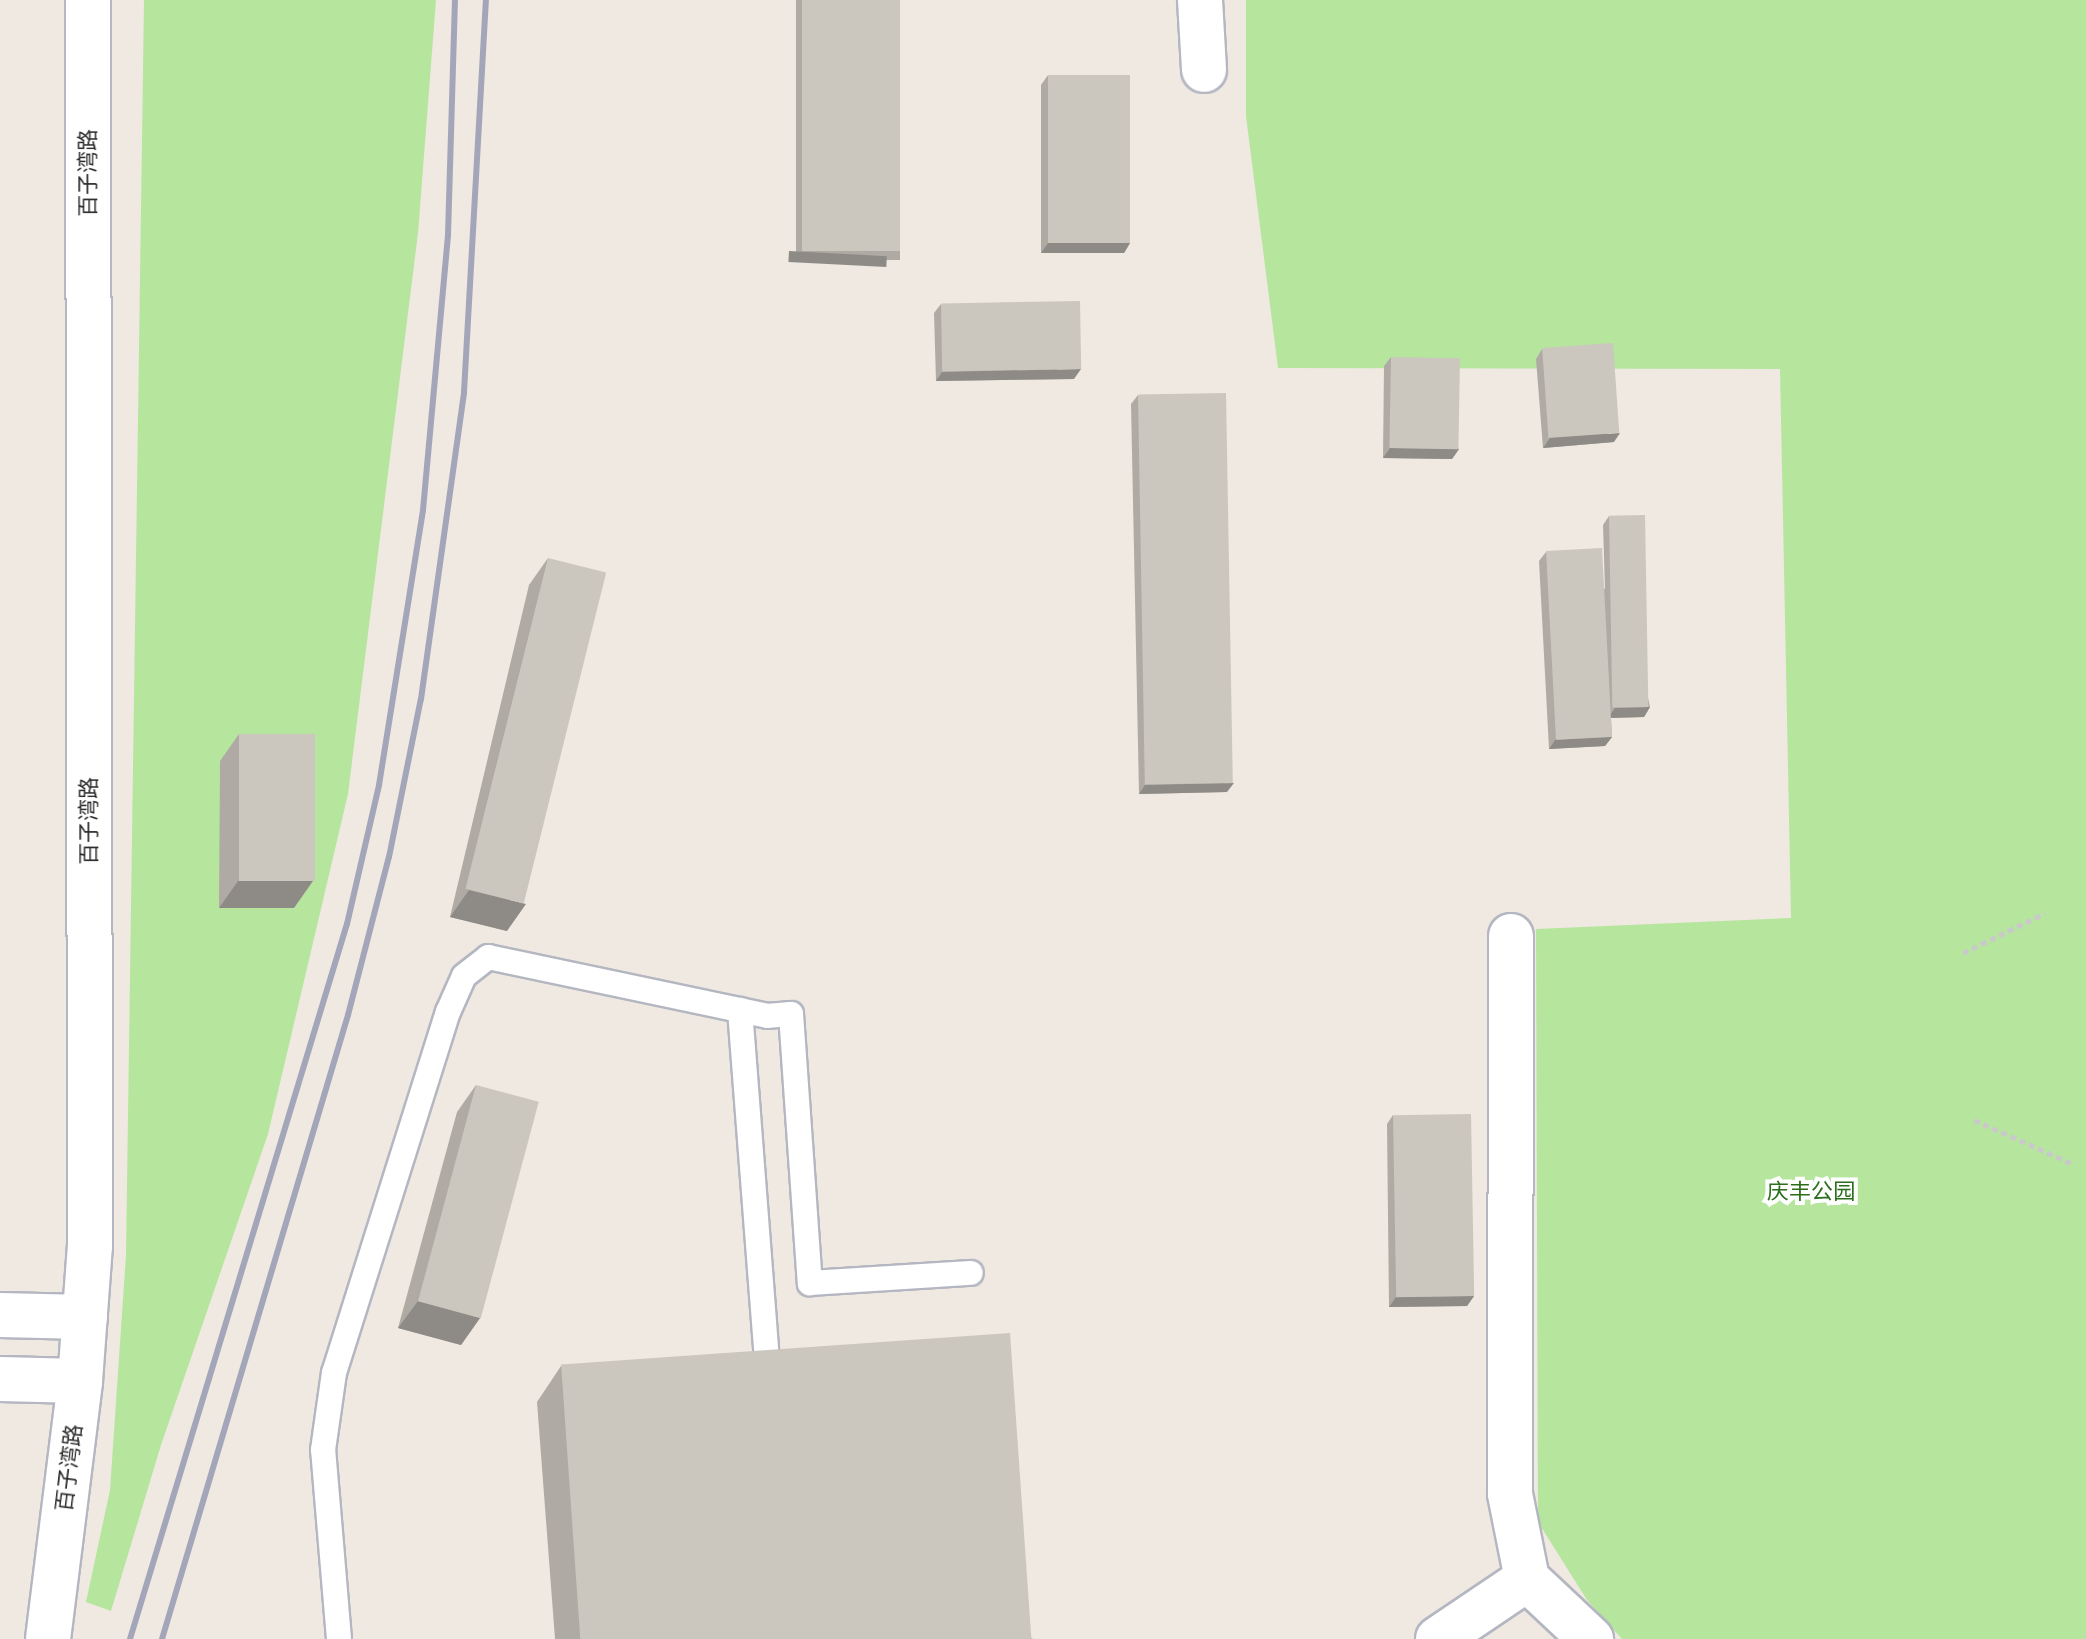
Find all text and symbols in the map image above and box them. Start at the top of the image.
street label: 百子湾路 [75,129,101,217]
street label: 百子湾路 [76,777,102,865]
park label: 庆丰公园 [1767,1179,1855,1205]
street label: 百子湾路 [51,1423,87,1513]

